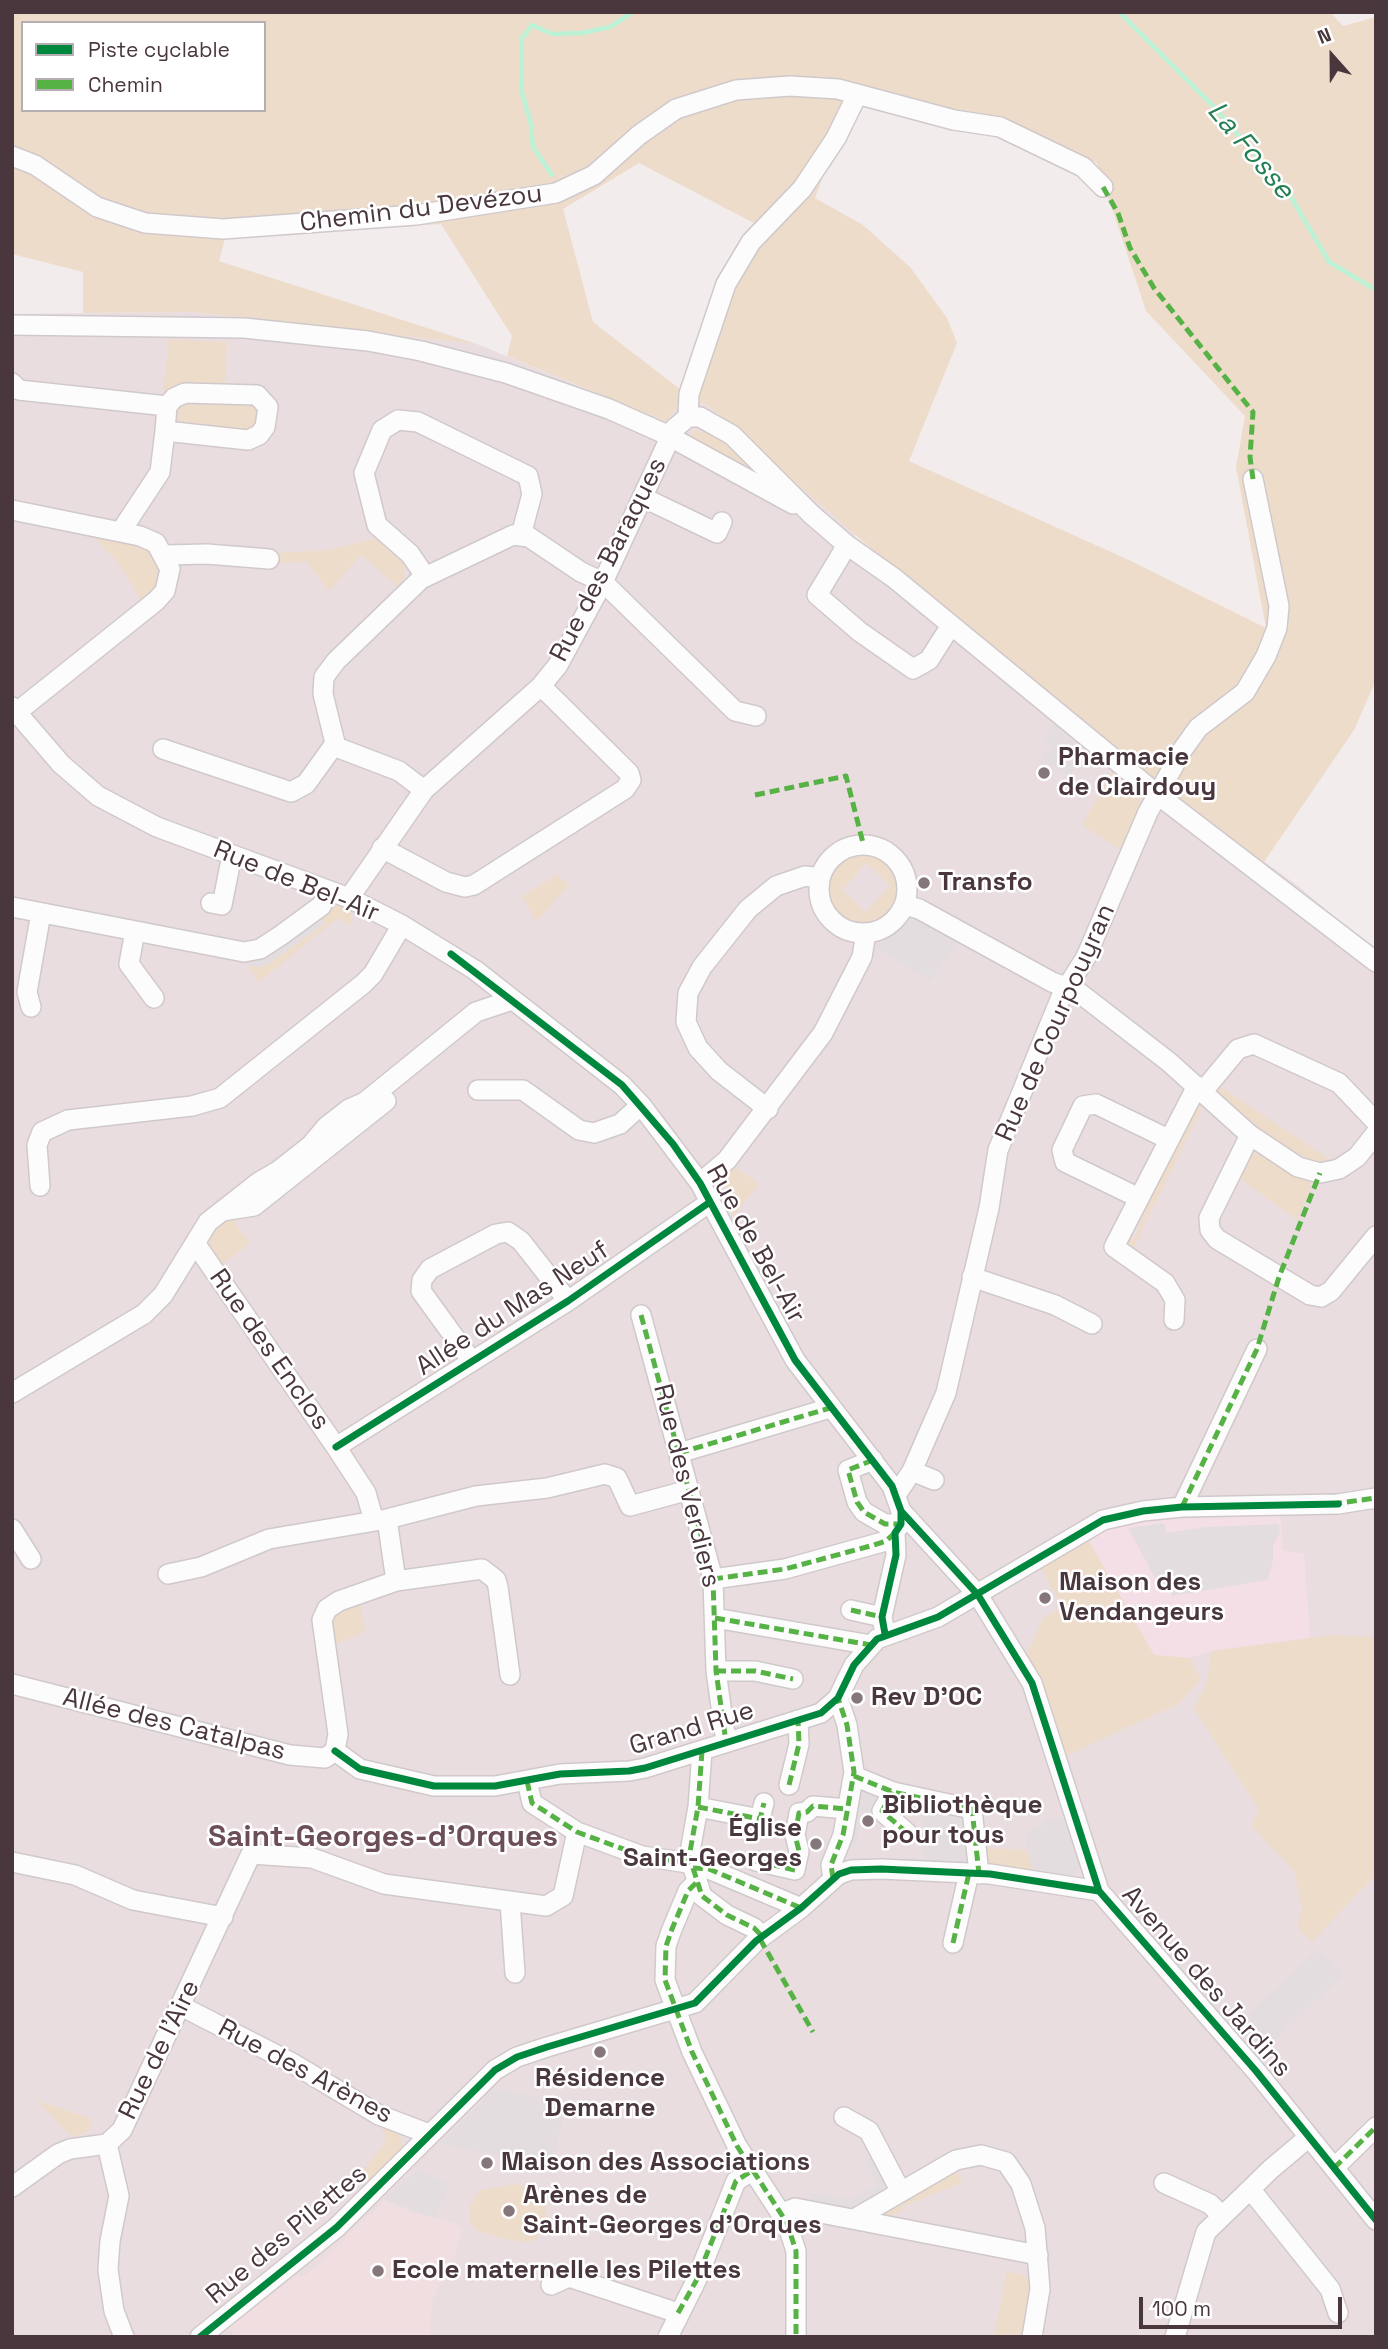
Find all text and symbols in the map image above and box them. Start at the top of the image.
legend [21,21,266,112]
north arrow [1297,21,1367,91]
text: N [1314,22,1335,50]
text: Piste cyclable [88,36,230,63]
text: Chemin [88,71,163,98]
water label: La Fosse [1200,95,1300,207]
street label: Chemin du Devézou [298,179,544,239]
street label: Rue des Baraques [544,453,674,667]
place label: Pharmacie de Clairdouy [1058,742,1216,804]
marker: Pharmacie de Clairdouy [1036,765,1052,781]
street label: Rue de Bel-Air [208,835,384,929]
place label: Transfo [938,867,1033,899]
marker: Transfo [916,875,932,891]
street label: Rue de Courpouyran [990,899,1122,1147]
street label: Rue de Bel-Air [699,1159,811,1329]
street label: Allée du Mas Neuf [411,1235,615,1383]
street label: Rue des Enclos [202,1264,336,1436]
street label: Rue des Verdiers [646,1381,726,1591]
place label: Maison des Vendangeurs [1059,1567,1224,1628]
marker: Maison des Vendangeurs [1037,1590,1053,1606]
street label: Allée des Catalpas [59,1682,289,1768]
place label: Rev D'OC [871,1682,982,1714]
marker: Rev D'OC [849,1690,865,1706]
street label: Grand Rue [626,1695,758,1763]
place label: Bibliothèque pour tous [882,1790,1043,1852]
place label: Église Saint-Georges [623,1813,802,1874]
marker: Bibliothèque pour tous [860,1813,876,1829]
district label: Saint-Georges-d'Orques [208,1820,558,1856]
marker: Église Saint-Georges [808,1836,824,1852]
street label: Avenue des Jardins [1115,1880,1297,2084]
street label: Rue de l'Aire [113,1975,207,2125]
street label: Rue des Arènes [212,2013,398,2131]
marker: Résidence Demarne [592,2044,608,2060]
place label: Résidence Demarne [535,2063,665,2124]
place label: Maison des Associations [501,2147,810,2179]
marker: Maison des Associations [479,2155,495,2171]
street label: Rue des Pilettes [200,2159,374,2311]
place label: Arènes de Saint-Georges d'Orques [523,2180,822,2242]
marker: Arènes de Saint-Georges d'Orques [501,2203,517,2219]
place label: Ecole maternelle les Pilettes [392,2255,741,2287]
marker: Ecole maternelle les Pilettes [370,2263,386,2279]
scale bar [1143,2282,1346,2326]
text: 100 m [1152,2295,1211,2322]

